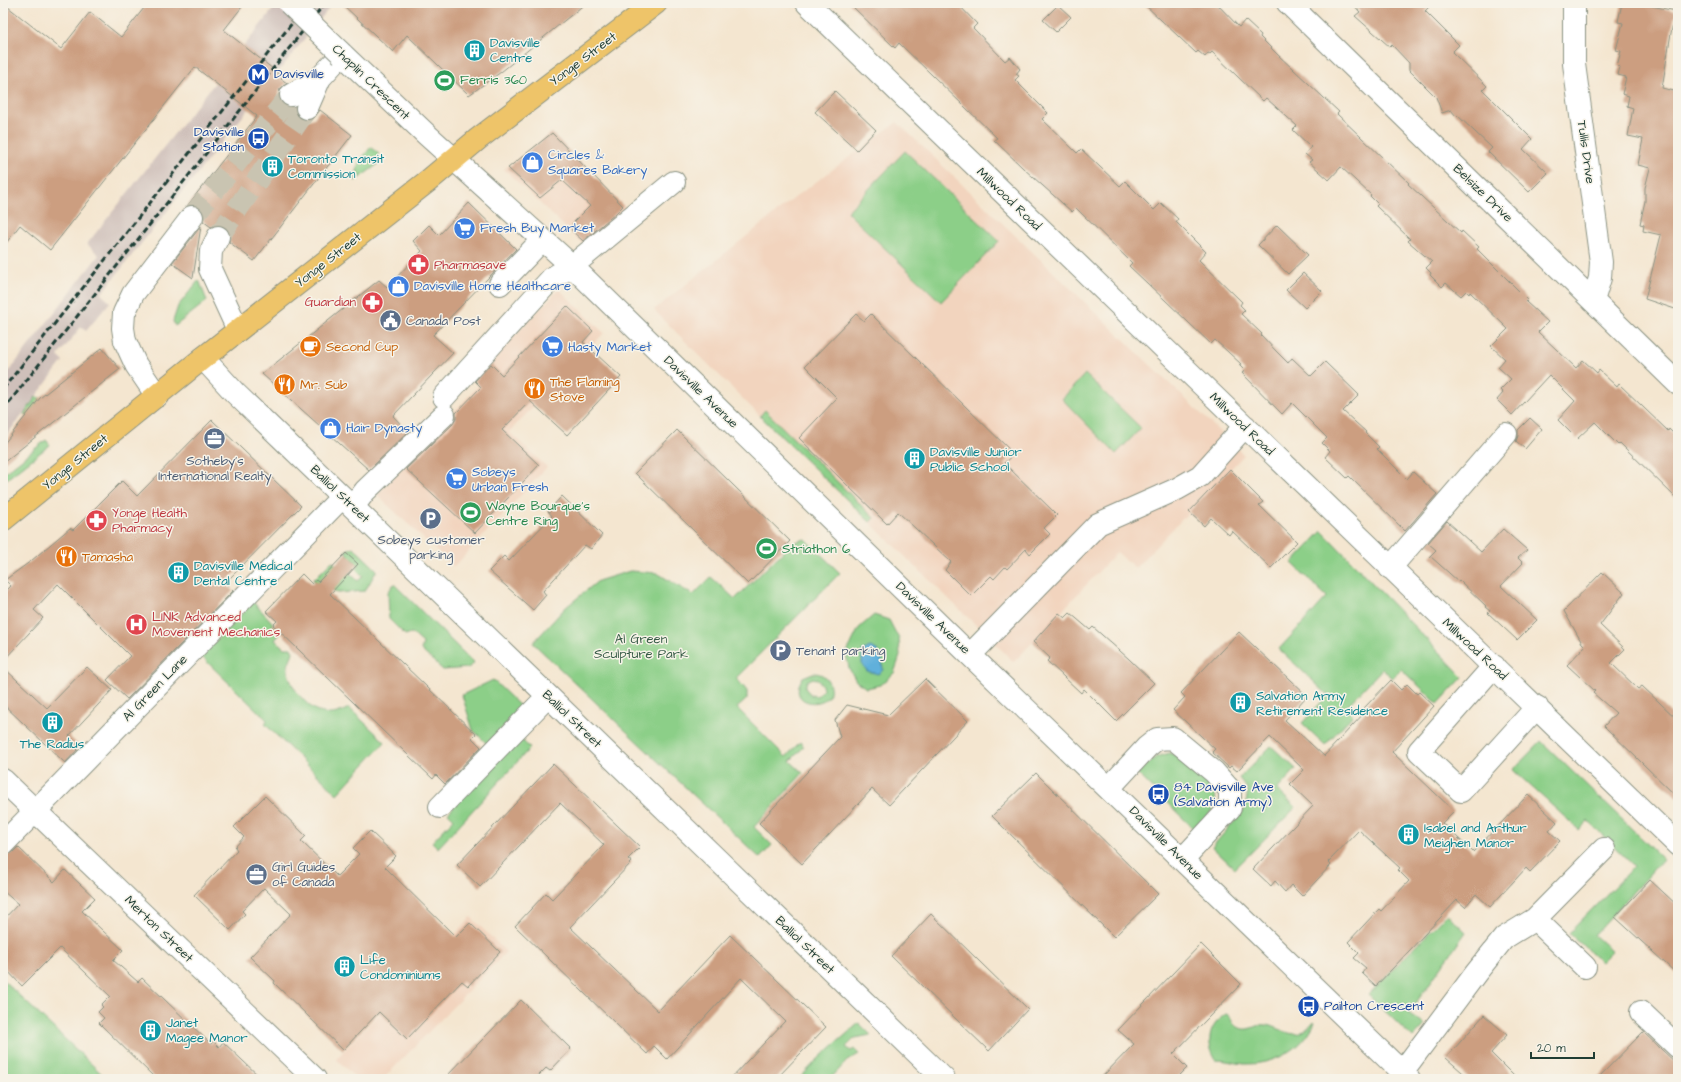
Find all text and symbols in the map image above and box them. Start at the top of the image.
street label: Yonge Street [546,27,621,91]
place label: Davisville Centre [490,34,540,67]
building icon: Davisville Centre [462,37,488,63]
street label: Chaplin Crescent [328,40,415,124]
metro station icon: Davisville [245,61,271,87]
place label: Davisville [274,65,324,83]
sports icon: Ferris 360 [432,67,458,93]
place label: Ferris 360 [460,71,527,89]
street label: Tullis Drive [1573,119,1599,185]
place label: Davisville Station [194,123,244,156]
bus stop icon: Davisville Station [246,126,272,152]
place label: Circles & Squares Bakery [548,146,647,180]
shop icon: Circles & Squares Bakery [519,149,545,175]
place label: Toronto Transit Commission [288,150,385,183]
building icon: Toronto Transit Commission [260,153,286,179]
street label: Belsize Drive [1449,160,1517,226]
street label: Millwood Road [973,163,1046,235]
supermarket icon: Fresh Buy Market [451,215,477,241]
place label: Fresh Buy Market [480,219,595,238]
street label: Yonge Street [291,228,366,292]
pharmacy icon: Pharmasave [406,252,432,278]
place label: Pharmasave [434,256,506,274]
shop icon: Davisville Home Healthcare [385,273,411,299]
place label: Davisville Home Healthcare [414,277,571,295]
pharmacy icon: Guardian [359,289,385,315]
place label: Guardian [305,293,356,311]
public building icon: Canada Post [377,308,403,334]
place label: Canada Post [406,312,482,330]
cafe icon: Second Cup [298,334,324,360]
supermarket icon: Hasty Market [540,334,566,360]
place label: Second Cup [326,338,398,356]
place label: Hasty Market [568,338,652,357]
street label: Davisville Avenue [660,352,742,432]
restaurant icon: Mr. Sub [271,372,297,398]
place label: The Flaming Stove [550,373,620,406]
place label: Mr. Sub [300,376,348,394]
restaurant icon: The Flaming Stove [521,376,547,402]
street label: Millwood Road [1206,388,1279,460]
shop icon: Hair Dynasty [318,415,344,441]
place label: Hair Dynasty [346,419,422,438]
office icon: Sotheby's International Realty [202,426,228,452]
street label: Yonge Street [38,429,113,495]
place label: Davisville Junior Public School [930,443,1022,476]
building icon: Davisville Junior Public School [902,446,928,472]
place label: Sotheby's International Realty [158,452,272,486]
street label: Balliol Street [306,461,374,528]
place label: Sobeys Urban Fresh [472,463,549,496]
supermarket icon: Sobeys Urban Fresh [443,466,469,492]
place label: Wayne Bourque's Centre Ring [486,497,590,531]
sports icon: Wayne Bourque's Centre Ring [458,500,484,526]
place label: Yonge Health Pharmacy [112,504,188,538]
parking icon: Sobeys customer parking [418,505,444,531]
pharmacy icon: Yonge Health Pharmacy [84,507,110,533]
place label: Sobeys customer parking [377,531,485,565]
sports icon: Striathon 6 [753,536,779,562]
place label: Striathon 6 [782,540,850,558]
restaurant icon: Tamasha [53,544,79,570]
place label: Tamasha [82,548,133,566]
place label: Davisville Medical Dental Centre [194,557,293,590]
building icon: Davisville Medical Dental Centre [166,560,192,586]
street label: Davisville Avenue [892,578,974,658]
place label: LINK Advanced Movement Mechanics [152,608,281,641]
hospital icon: LINK Advanced Movement Mechanics [123,611,149,637]
street label: Millwood Road [1438,614,1512,684]
park label: Al Green Sculpture Park [594,630,688,663]
parking icon: Tenant parking [767,638,793,664]
place label: Tenant parking [796,642,886,661]
street label: Al Green Lane [118,651,192,725]
street label: Balliol Street [538,686,606,753]
place label: Salvation Army Retirement Residence [1256,687,1388,720]
building icon: Salvation Army Retirement Residence [1227,690,1253,716]
building icon: The Radius [39,709,65,735]
place label: The Radius [20,735,85,753]
place label: 84 Davisville Ave (Salvation Army) [1174,778,1274,812]
bus stop icon: 84 Davisville Ave (Salvation Army) [1145,781,1171,807]
street label: Davisville Avenue [1125,802,1207,884]
place label: Isabel and Arthur Meighen Manor [1424,819,1527,853]
building icon: Isabel and Arthur Meighen Manor [1396,822,1422,848]
place label: Girl Guides of Canada [272,858,336,891]
office icon: Girl Guides of Canada [243,861,269,887]
street label: Merton Street [121,891,198,967]
street label: Balliol Street [771,912,839,979]
place label: Life Condominiums [360,951,441,984]
building icon: Life Condominiums [332,954,358,980]
bus stop icon: Pailton Crescent [1295,993,1321,1019]
place label: Pailton Crescent [1324,997,1425,1015]
place label: Janet Magee Manor [166,1014,248,1048]
building icon: Janet Magee Manor [138,1017,164,1043]
scale bar [1531,1034,1594,1060]
text: 20 m [1537,1040,1566,1057]

